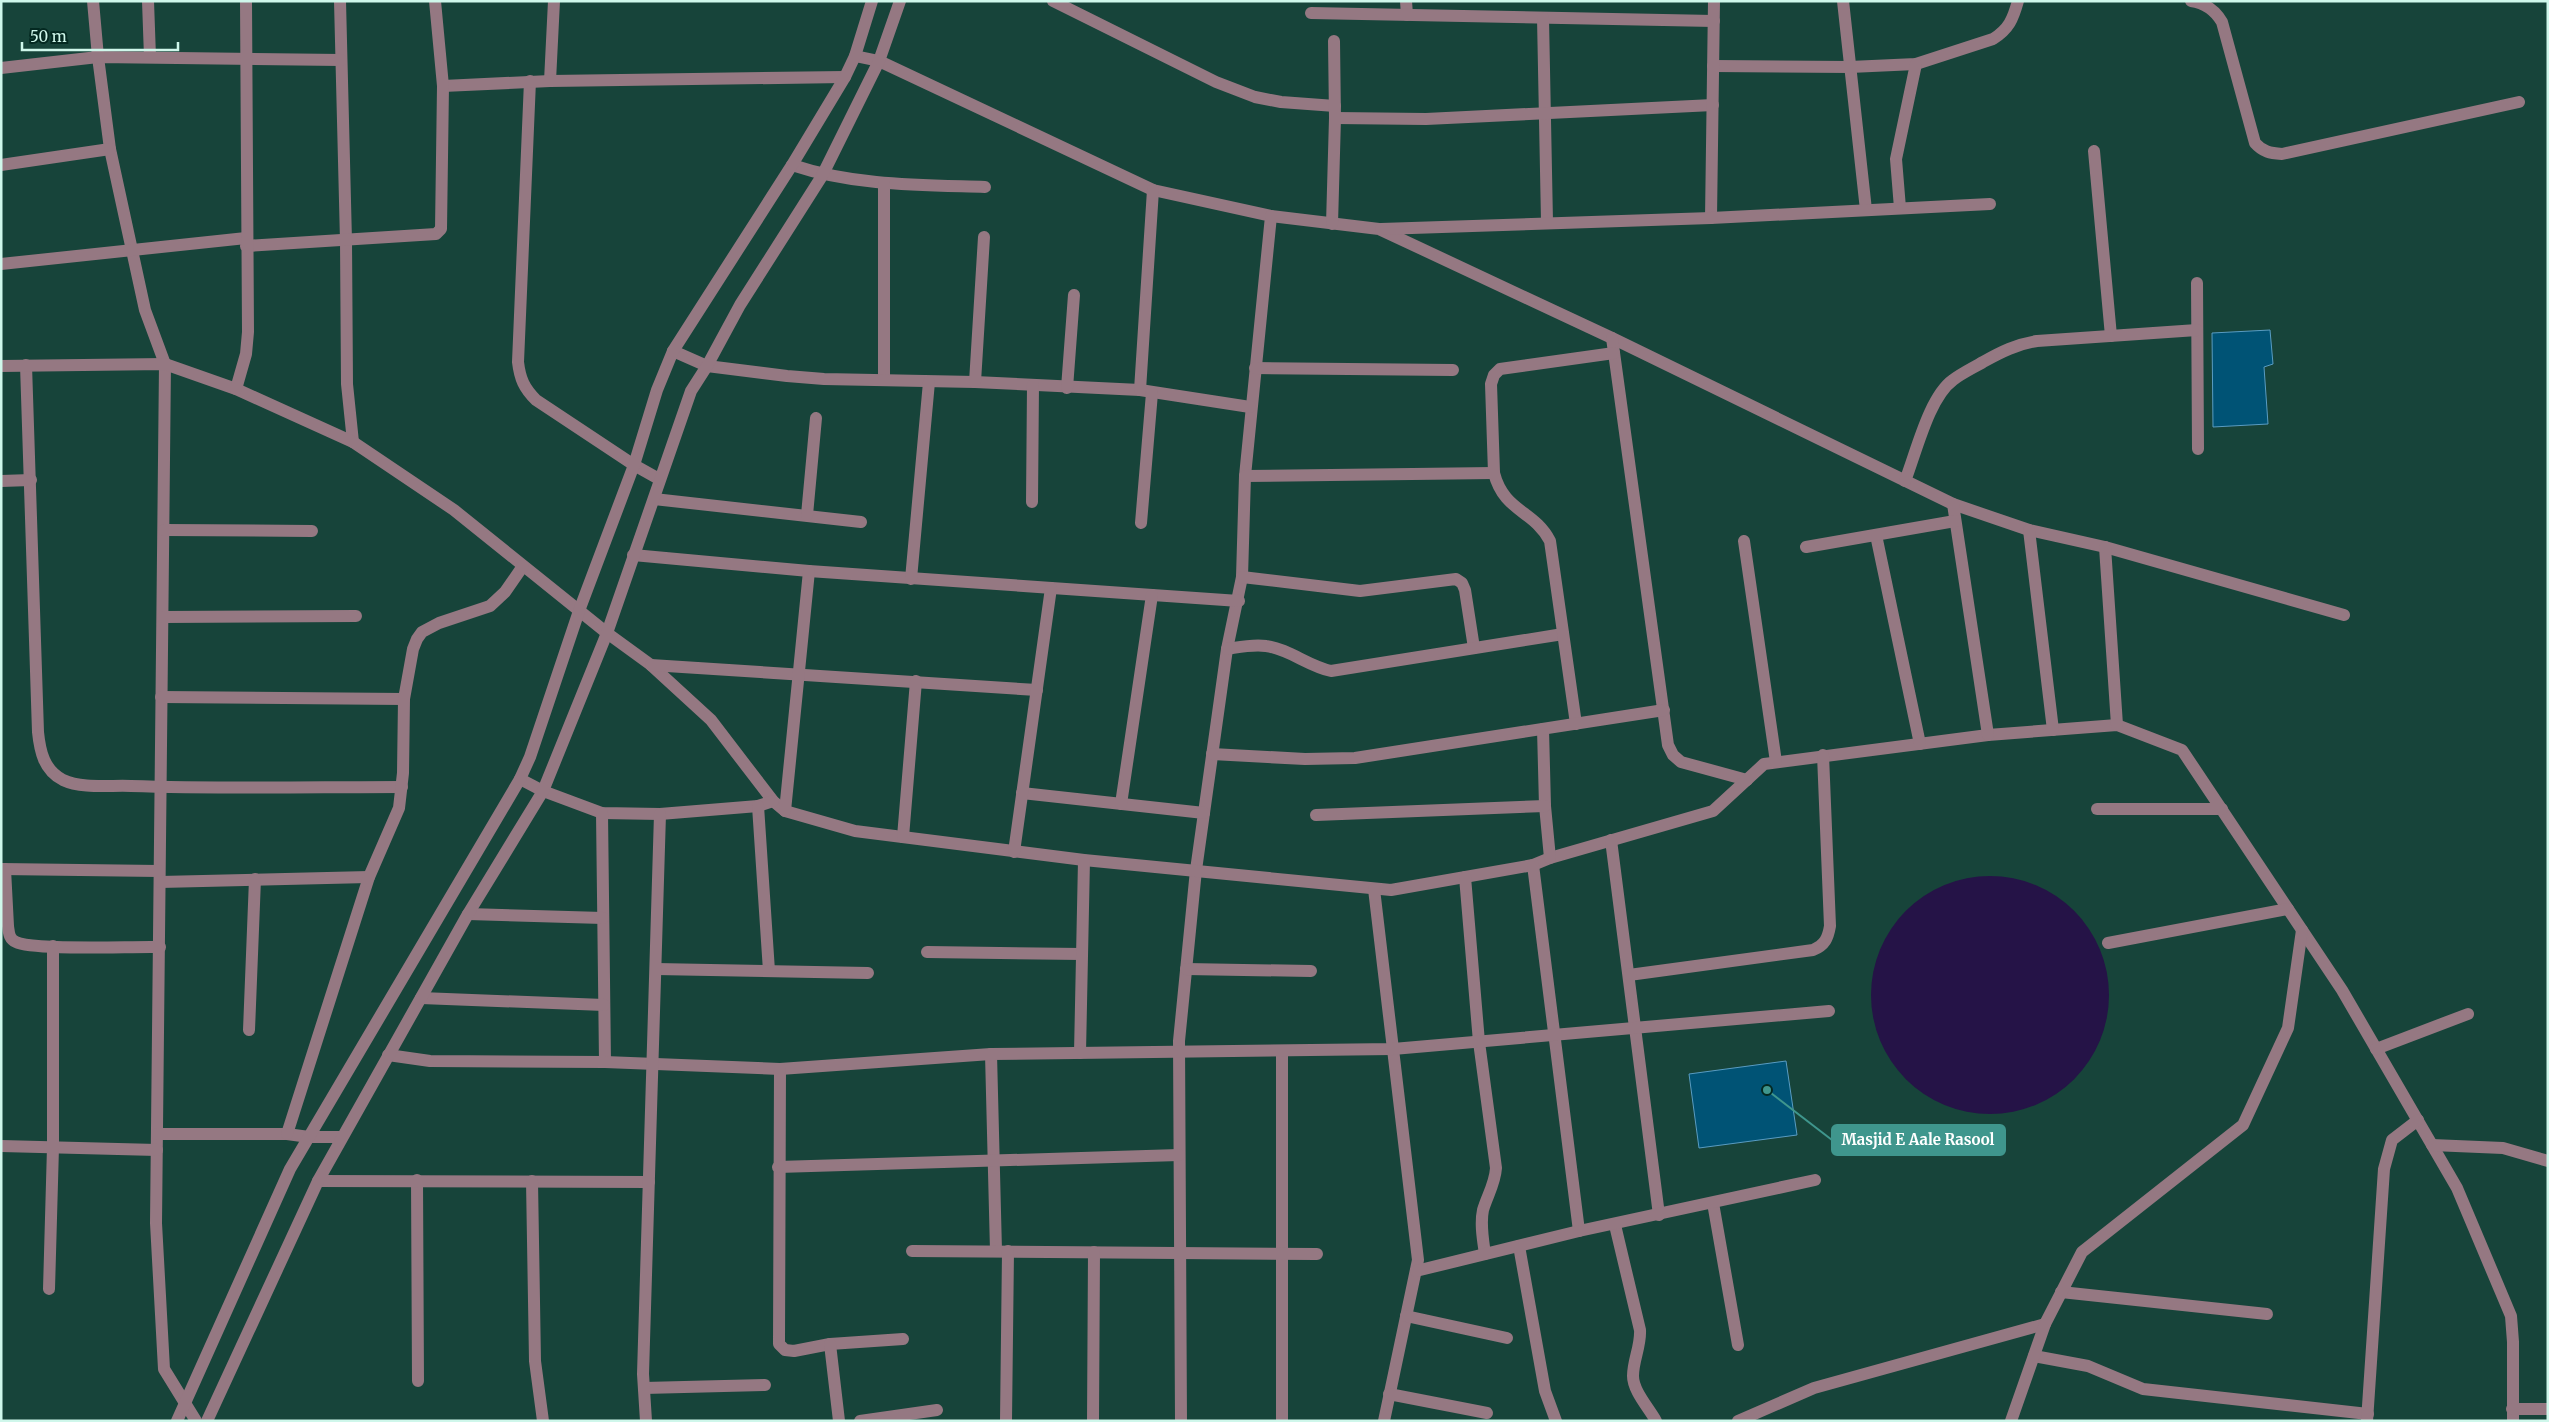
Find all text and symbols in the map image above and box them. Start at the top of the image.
scale bar [22,20,179,52]
text: 50 m [30,27,67,46]
callout: Masjid E Aale Rasool [1832,1125,2005,1155]
text: Masjid E Aale Rasool [1842,1130,1995,1149]

